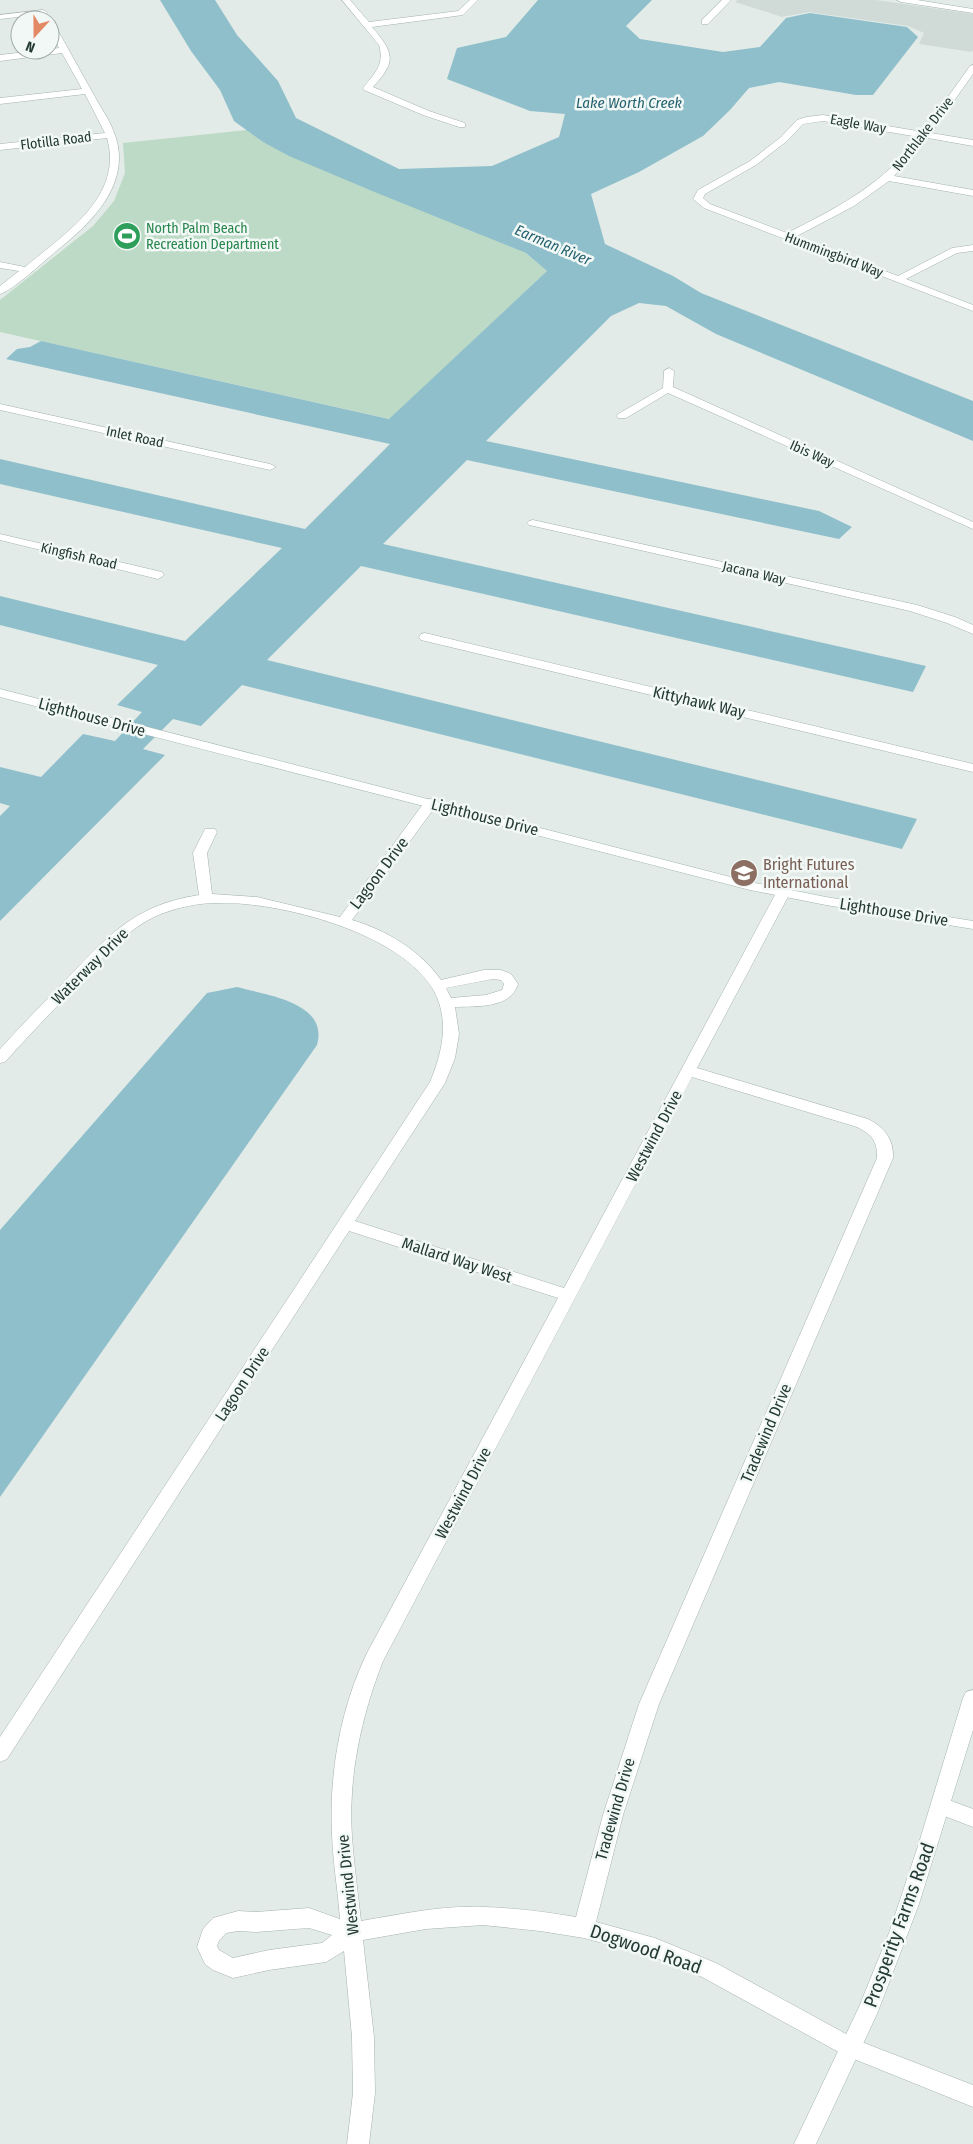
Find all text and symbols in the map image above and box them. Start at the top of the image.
north arrow [10,10,60,60]
text: N [24,37,37,56]
street label: Northlake Drive [889,93,957,174]
water label: Lake Worth Creek [576,94,683,112]
street label: Eagle Way [829,111,888,137]
street label: Flotilla Road [19,128,93,154]
place label: North Palm Beach Recreation Department [146,220,279,253]
sports icon: North Palm Beach Recreation Department [112,221,142,251]
water label: Earman River [512,221,595,269]
street label: Hummingbird Way [782,228,886,282]
street label: Inlet Road [105,423,165,451]
street label: Ibis Way [787,437,838,472]
street label: Kingfish Road [39,539,119,573]
street label: Jacana Way [721,558,788,589]
street label: Kittyhawk Way [651,682,748,722]
street label: Lighthouse Drive [36,694,148,740]
street label: Lighthouse Drive [429,794,541,840]
street label: Lagoon Drive [346,833,412,913]
place label: Bright Futures International [763,855,855,892]
school or university icon: Bright Futures International [729,858,759,888]
street label: Lighthouse Drive [838,894,950,930]
street label: Waterway Drive [48,924,132,1008]
street label: Westwind Drive [622,1087,686,1185]
street label: Mallard Way West [400,1233,515,1287]
street label: Lagoon Drive [211,1343,273,1425]
street label: Tradewind Drive [737,1381,795,1485]
street label: Westwind Drive [431,1444,495,1542]
street label: Tradewind Drive [591,1756,639,1862]
street label: Westwind Drive [333,1834,363,1936]
street label: Prosperity Farms Road [859,1840,939,2010]
street label: Dogwood Road [587,1919,705,1979]

